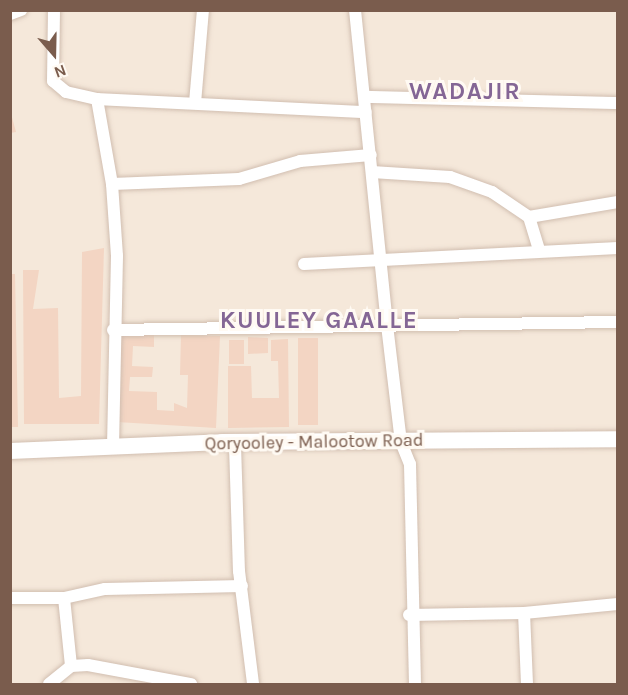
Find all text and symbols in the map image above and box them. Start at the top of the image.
north arrow [24,24,84,84]
text: N [52,60,69,82]
district label: WADAJIR [409,78,521,106]
district label: KUULEY GAALLE [220,307,418,335]
street label: Qoryooley - Malootow Road [204,429,424,455]

